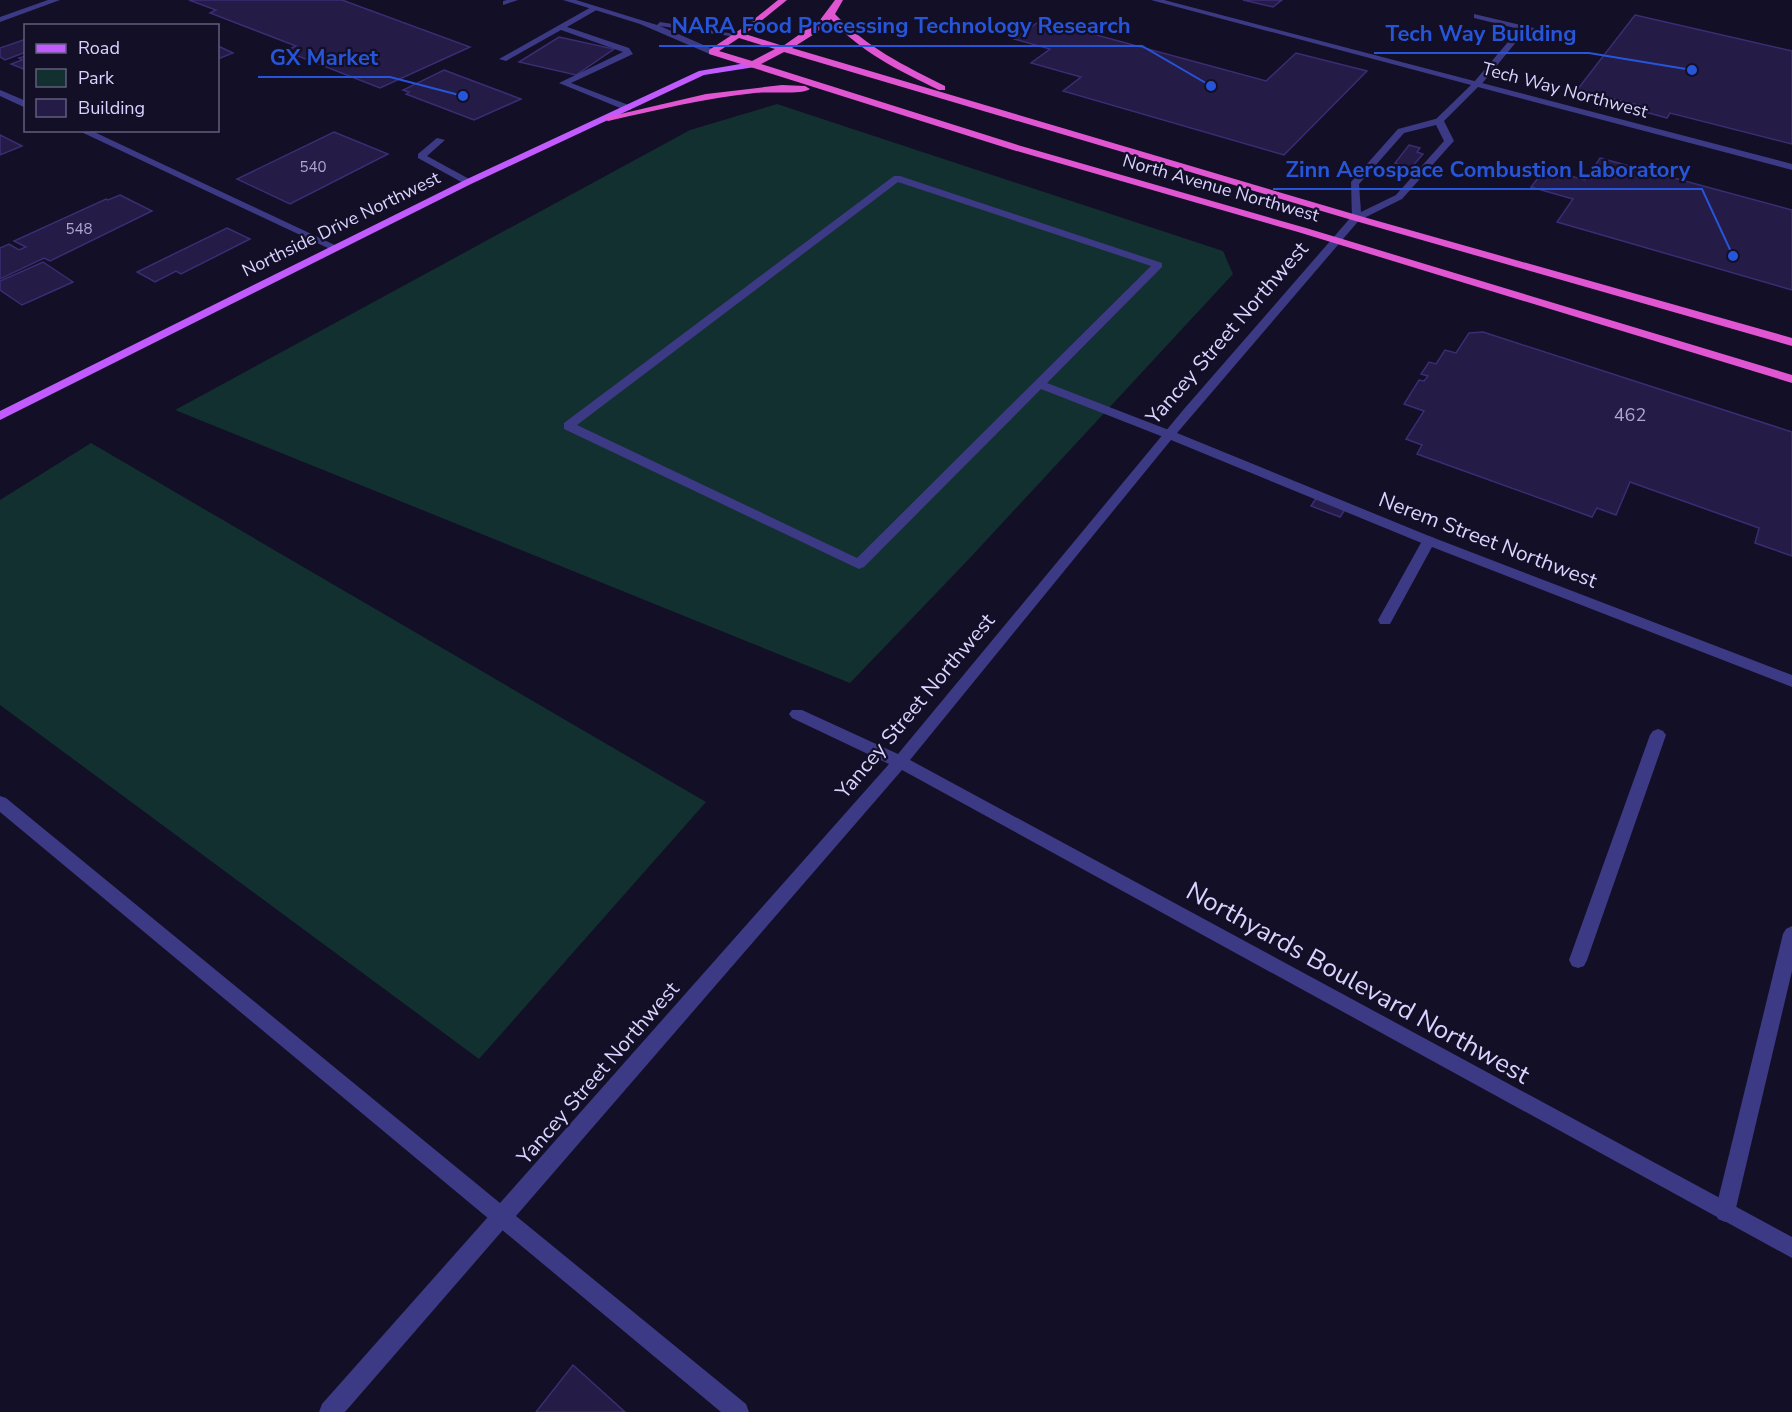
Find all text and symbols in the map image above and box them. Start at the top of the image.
callout: NARA Food Processing Technology Research [659,6,1142,46]
text: NARA Food Processing Technology Research [671,11,1131,41]
callout: Tech Way Building [1374,13,1589,53]
text: Tech Way Building [1385,19,1577,49]
legend [24,24,219,132]
text: Road [78,36,120,60]
callout: GX Market [258,37,390,77]
text: GX Market [270,43,379,73]
street label: Tech Way Northwest [1480,56,1651,124]
text: Park [78,66,115,90]
text: Building [78,96,145,120]
street label: North Avenue Northwest [1120,148,1323,228]
callout: Zinn Aerospace Combustion Laboratory [1273,149,1702,189]
text: Zinn Aerospace Combustion Laboratory [1286,155,1691,185]
house number: 540 [299,157,327,177]
street label: Northside Drive Northwest [238,165,445,283]
house number: 548 [65,219,93,239]
street label: Yancey Street Northwest [1139,235,1315,431]
house number: 462 [1614,403,1646,427]
street label: Nerem Street Northwest [1375,485,1602,595]
street label: Yancey Street Northwest [828,607,1001,805]
street label: Northyards Boulevard Northwest [1180,874,1537,1093]
street label: Yancey Street Northwest [510,975,686,1171]

